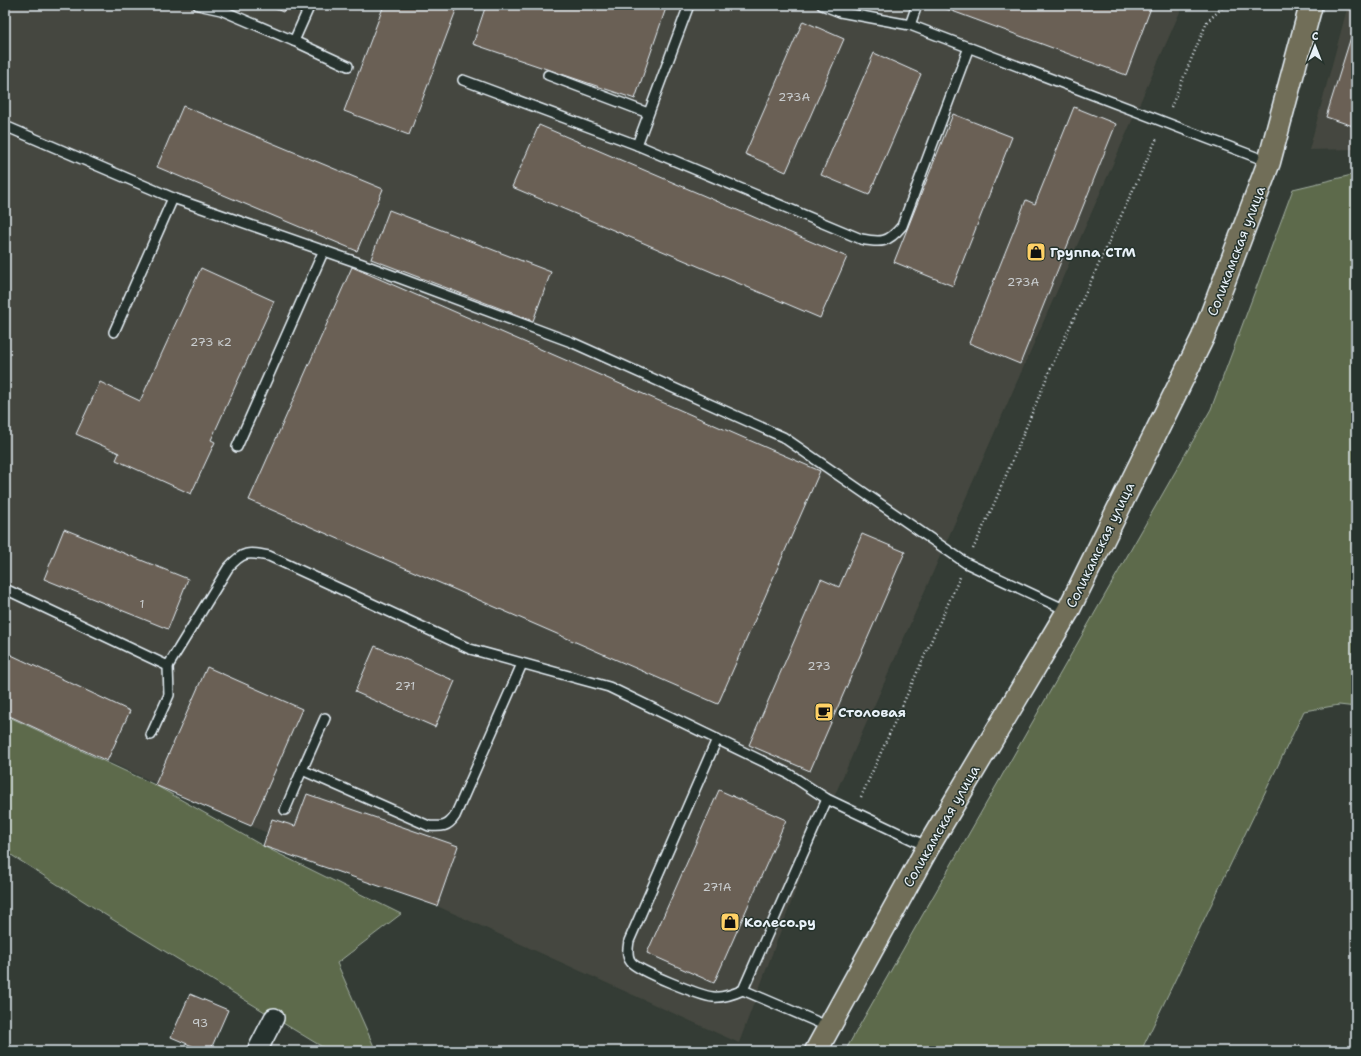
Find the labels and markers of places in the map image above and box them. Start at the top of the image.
shop icon: Группа СТМ [1025,241,1047,263]
place label: Группа СТМ [1050,243,1136,261]
cafe icon: Столовая [813,701,835,723]
place label: Столовая [838,703,906,721]
shop icon: Колесо.ру [719,911,741,933]
place label: Колесо.ру [744,913,816,931]

